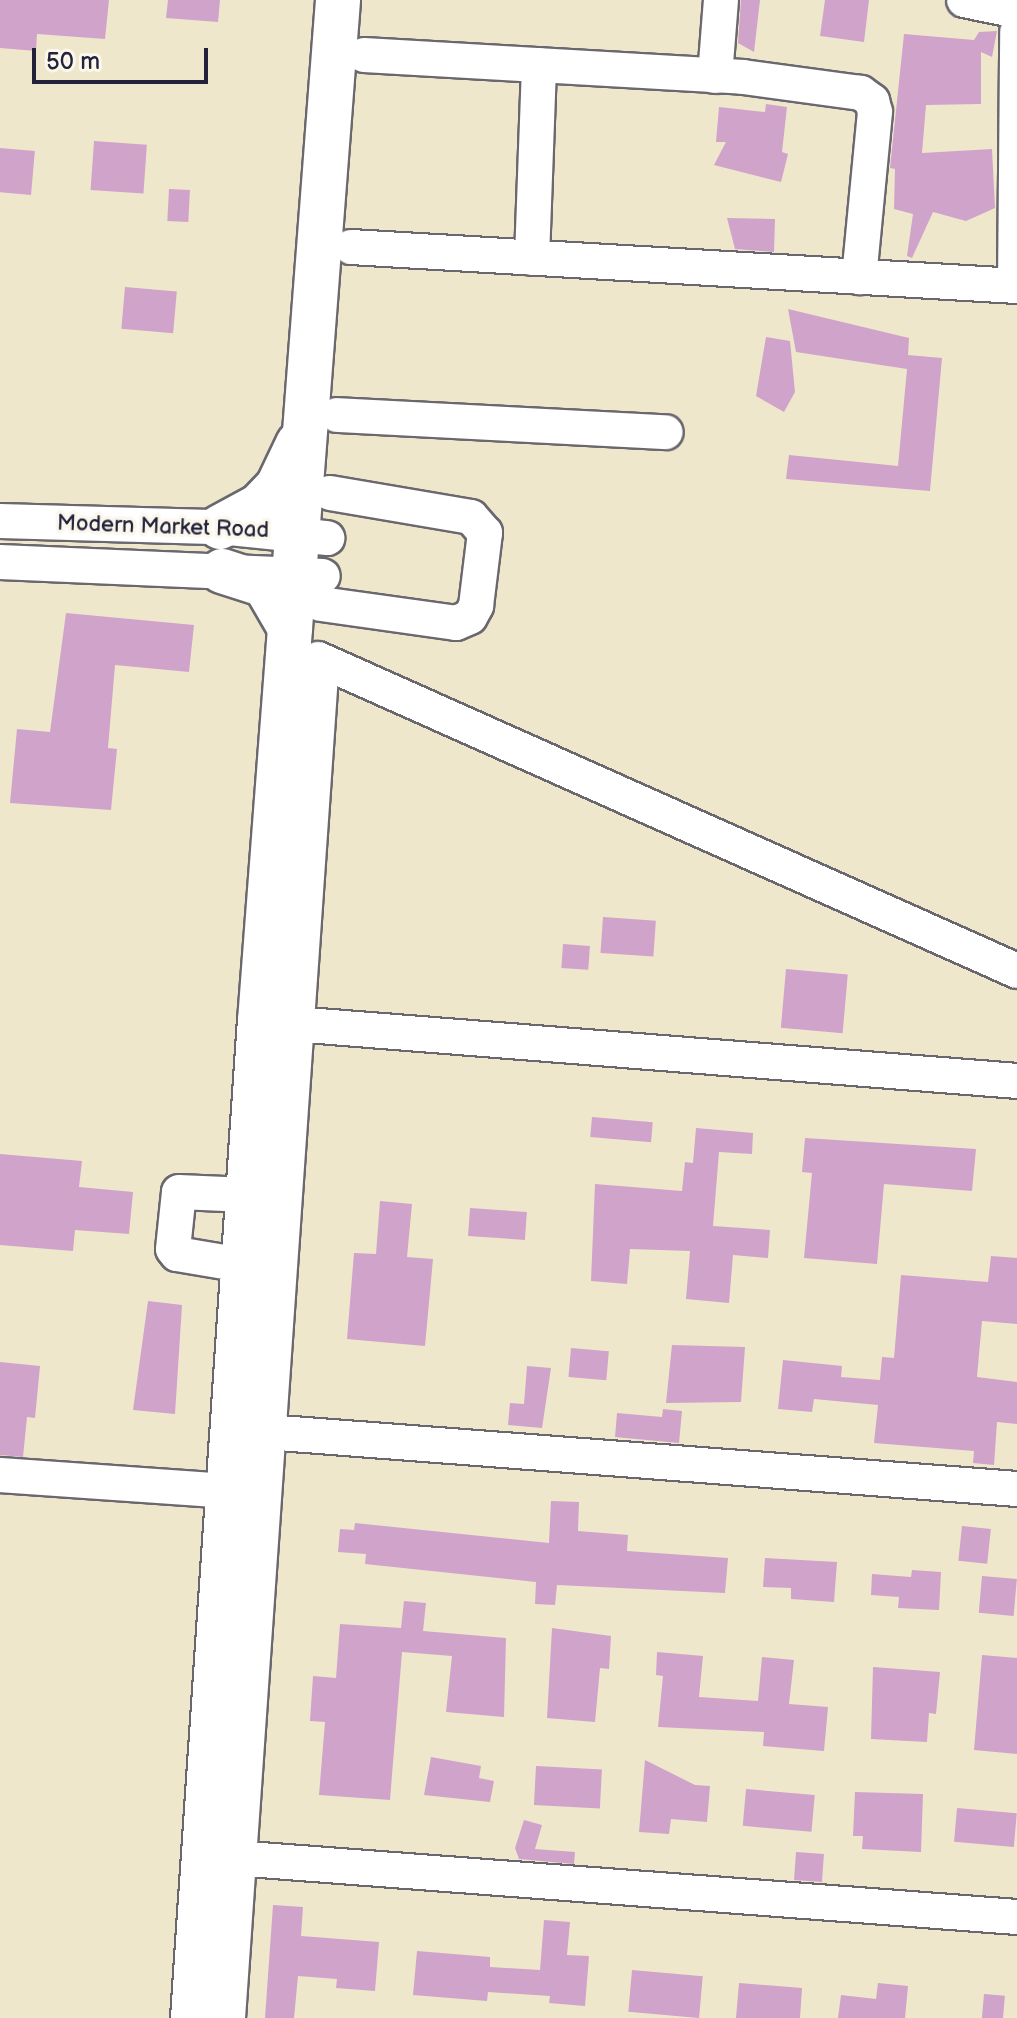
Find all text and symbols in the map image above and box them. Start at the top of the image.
scale bar [36,32,212,82]
text: 50 m [46,47,100,76]
street label: Modern Market Road [57,510,269,544]

